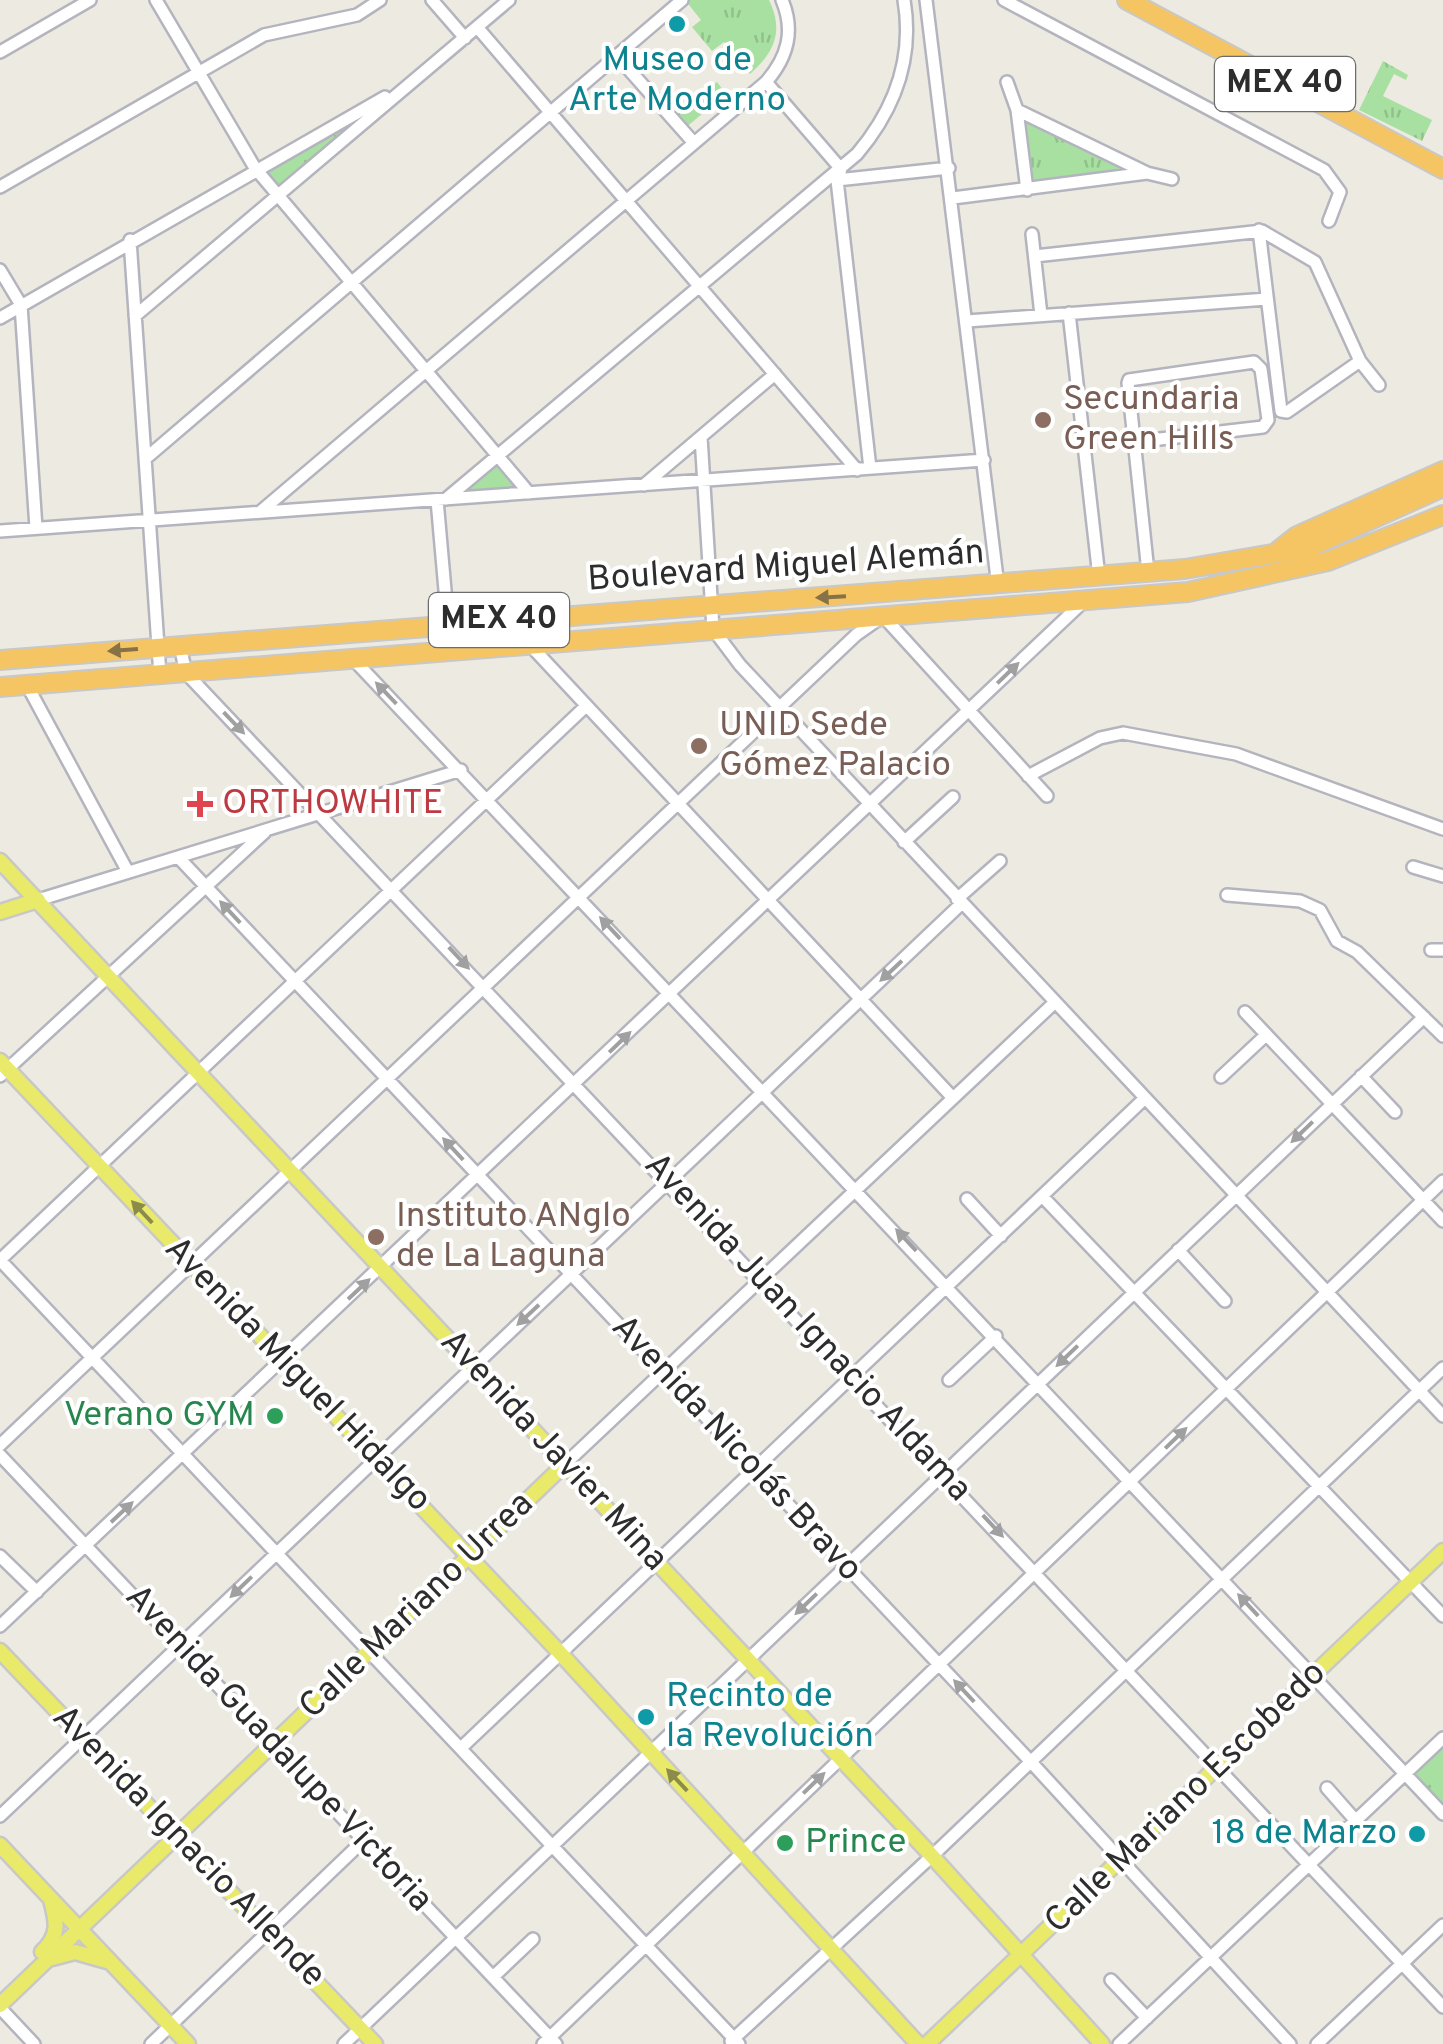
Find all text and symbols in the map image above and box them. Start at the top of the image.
marker: Museo de Arte Moderno [666,13,688,35]
place label: Museo de Arte Moderno [568,39,786,123]
road number: MEX 40 [1215,57,1355,111]
place label: Secundaria Green Hills [1063,378,1239,462]
marker: Secundaria Green Hills [1032,409,1054,431]
street label: Boulevard Miguel Alemán [586,531,986,603]
one-way arrow [814,589,846,605]
road number: MEX 40 [429,593,569,647]
one-way arrow [106,643,138,659]
one-way arrow [996,662,1020,685]
one-way arrow [375,681,398,705]
place label: UNID Sede Gómez Palacio [719,704,951,788]
one-way arrow [223,711,246,735]
marker: UNID Sede Gómez Palacio [688,735,710,757]
place label: ORTHOWHITE [222,782,444,826]
marker: ORTHOWHITE [187,791,213,817]
one-way arrow [219,901,242,925]
one-way arrow [599,916,622,940]
one-way arrow [447,946,470,970]
one-way arrow [879,959,903,982]
one-way arrow [608,1031,632,1054]
one-way arrow [1290,1121,1314,1144]
one-way arrow [442,1137,465,1161]
street label: Avenida Juan Ignacio Aldama [634,1144,980,1512]
place label: Instituto ANglo de La Laguna [396,1195,631,1279]
one-way arrow [131,1200,154,1224]
marker: Instituto ANglo de La Laguna [365,1226,387,1248]
street label: Avenida Miguel Hidalgo [154,1228,440,1522]
one-way arrow [895,1229,918,1253]
one-way arrow [347,1278,371,1301]
one-way arrow [516,1303,540,1326]
street label: Avenida Nicolás Bravo [601,1307,871,1591]
street label: Avenida Javier Mina [430,1321,676,1581]
one-way arrow [1055,1344,1079,1367]
place label: Verano GYM [64,1394,255,1438]
marker: Verano GYM [264,1405,286,1427]
one-way arrow [1164,1427,1188,1450]
street label: Calle Mariano Urrea [291,1483,543,1729]
one-way arrow [110,1501,134,1524]
one-way arrow [981,1514,1004,1538]
one-way arrow [230,1575,254,1598]
street label: Avenida Guadalupe Victoria [115,1576,441,1922]
one-way arrow [794,1592,818,1615]
one-way arrow [1237,1593,1260,1617]
street label: Calle Mariano Escobedo [1036,1652,1336,1944]
place label: Recinto de la Revolución [666,1675,874,1759]
one-way arrow [953,1679,976,1703]
street label: Avenida Ignacio Allende [42,1697,334,1997]
marker: Recinto de la Revolución [635,1706,657,1728]
one-way arrow [666,1768,689,1792]
one-way arrow [802,1772,826,1795]
place label: 18 de Marzo [1212,1812,1397,1856]
place label: Prince [805,1821,906,1865]
marker: 18 de Marzo [1406,1823,1428,1845]
marker: Prince [774,1832,796,1854]

